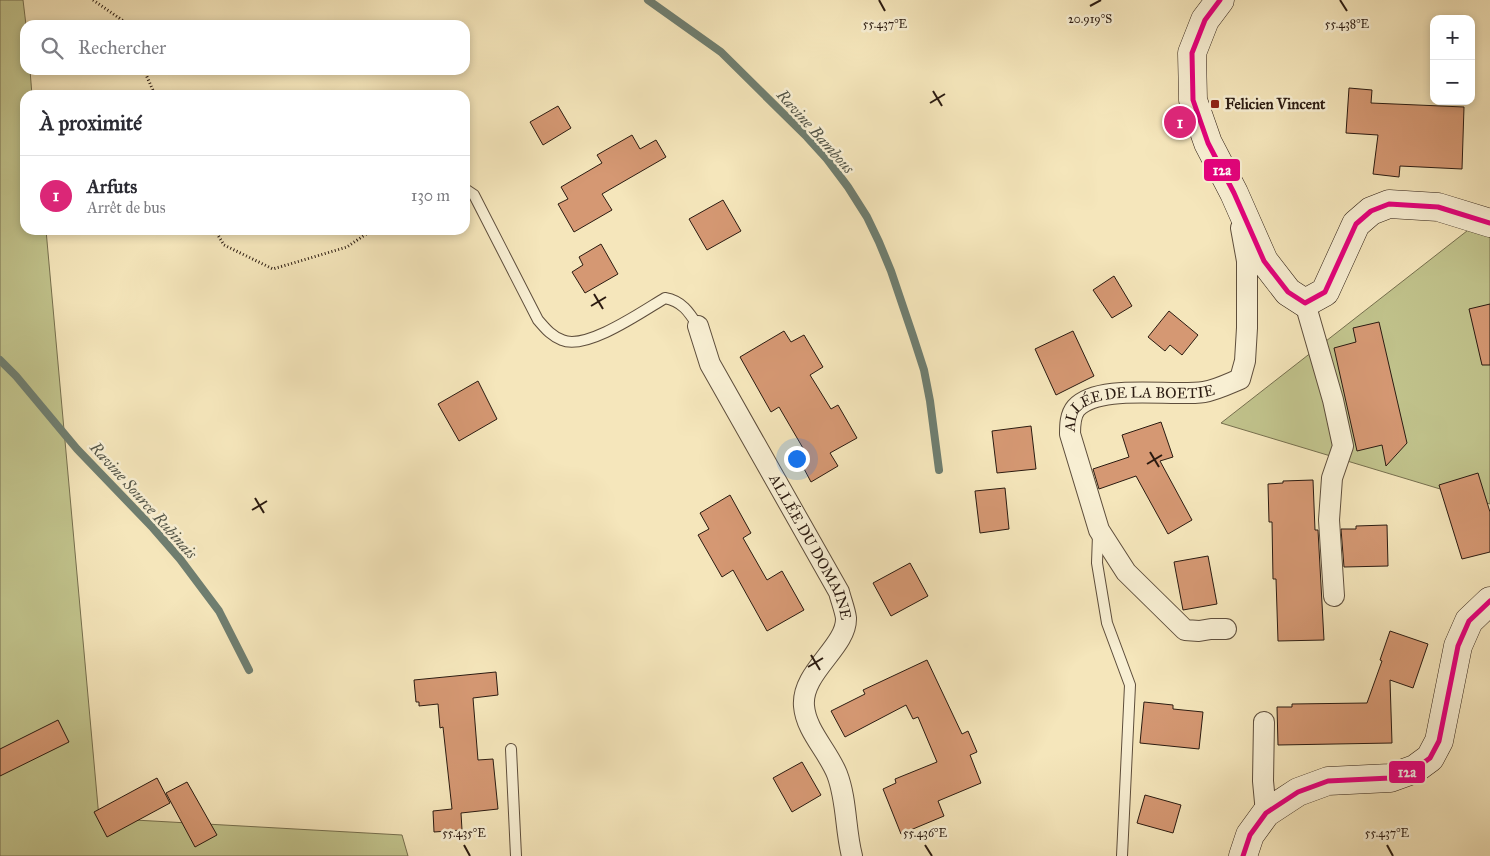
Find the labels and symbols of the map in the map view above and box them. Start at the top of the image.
text: 20.919°S [1068,12,1112,26]
text: 55.437°E [863,17,908,31]
text: 55.438°E [1325,17,1370,31]
water label: Ravine Bambous [772,85,859,178]
place label: Felicien Vincent [1225,95,1326,113]
marker: Felicien Vincent [1209,98,1221,110]
pin: 1 [1164,103,1196,141]
line badge: 12a [1203,158,1241,182]
text: 12a [1213,162,1232,179]
street label: ALLÉE DE LA BOETIE [1061,381,1217,433]
water label: Ravine Source Rubinais [86,437,201,563]
your location [784,446,810,472]
street label: ALLÉE DU DOMAINE [765,470,855,622]
line badge: 12a [1388,760,1426,784]
text: 12a [1398,764,1417,781]
text: 55.435°E [442,826,486,840]
text: 55.436°E [903,826,947,840]
text: 55.437°E [1365,826,1410,840]

